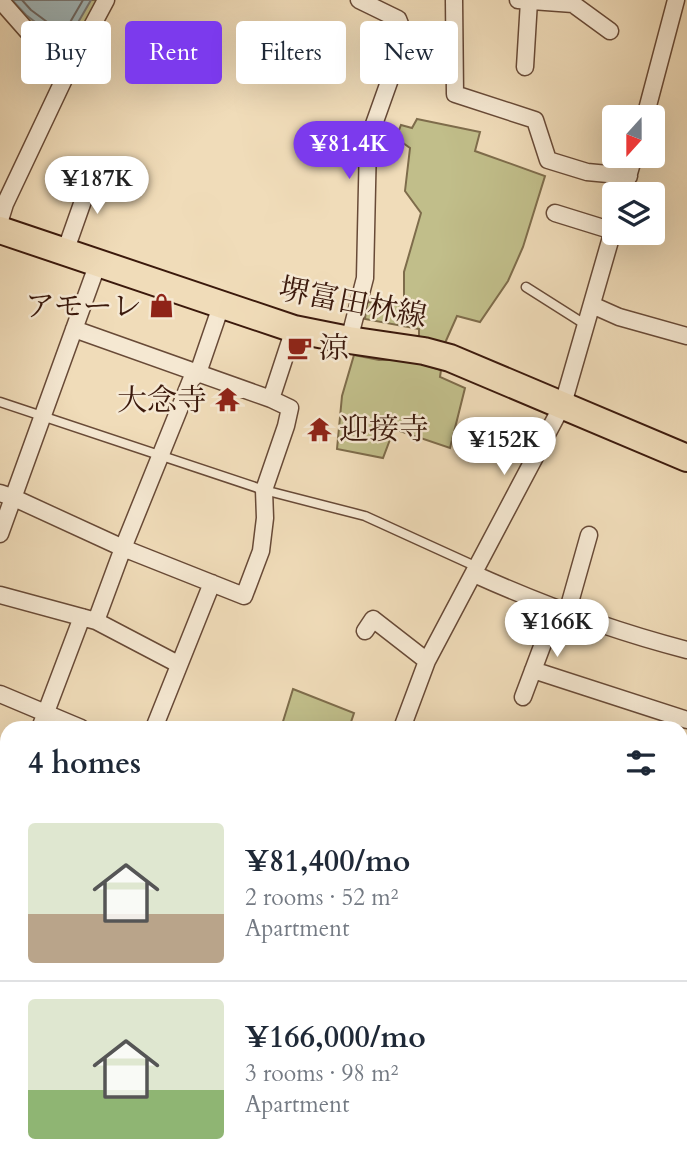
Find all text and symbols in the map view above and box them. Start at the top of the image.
chip: Buy [21,21,111,84]
chip: Rent [125,21,222,84]
chip: Filters [236,21,346,84]
chip: New [360,21,458,84]
north arrow [602,105,665,168]
map controls [602,105,665,245]
pin: ¥81.4K [292,122,406,181]
text: ¥81.4K [310,128,389,159]
pin: ¥187K [48,156,146,216]
text: ¥187K [61,163,133,194]
button: layers [602,182,665,245]
street label: 堺富田林線 [275,269,431,337]
place label: アモーレ [25,286,142,327]
shop icon: アモーレ [148,292,176,320]
place label: 涼 [319,328,349,369]
cafe icon: 涼 [285,334,313,362]
place label: 大念寺 [117,380,207,421]
temple icon: 大念寺 [213,386,241,414]
place label: 迎接寺 [339,409,429,450]
temple icon: 迎接寺 [305,415,333,443]
pin: ¥152K [455,418,553,477]
text: ¥152K [468,424,540,455]
pin: ¥166K [508,600,606,659]
text: ¥166K [521,606,593,637]
text: 4 homes [28,743,141,784]
icon: filters [622,744,660,782]
text: ¥81,400/mo [245,841,410,882]
icon: home [84,851,168,935]
text: 2 rooms · 52 m² [245,882,398,913]
text: Apartment [245,913,349,944]
text: ¥166,000/mo [245,1017,426,1058]
icon: home [84,1027,168,1111]
text: 3 rooms · 98 m² [245,1058,398,1089]
text: Apartment [245,1089,349,1120]

